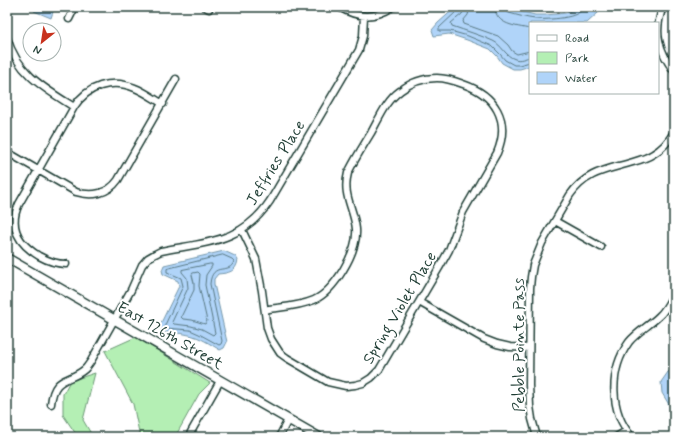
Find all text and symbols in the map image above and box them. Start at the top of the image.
north arrow [22,22,62,62]
legend [529,22,659,94]
text: Road [565,31,589,47]
text: N [31,42,44,58]
text: Park [565,51,589,67]
text: Water [565,71,597,87]
street label: Jeffries Place [241,116,311,210]
street label: Spring Violet Place [358,248,443,369]
street label: Pebble Pointe Pass [509,278,530,412]
street label: East 126th Street [113,297,227,375]

